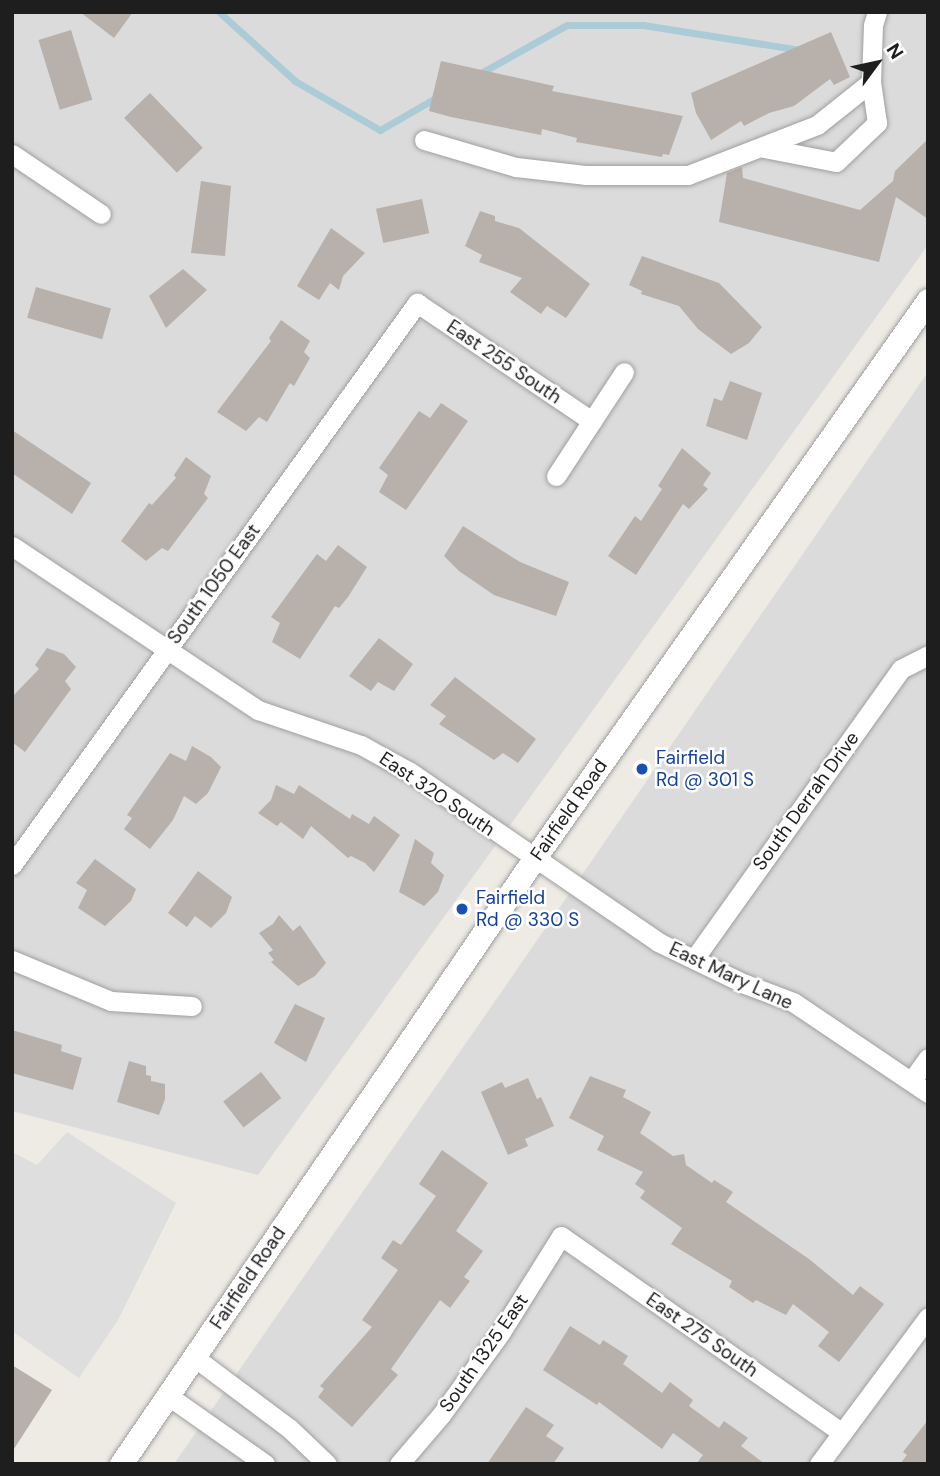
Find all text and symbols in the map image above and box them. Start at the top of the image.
north arrow [842,28,912,98]
text: N [881,39,909,64]
street label: East 255 South [442,315,566,409]
street label: South 1050 East [163,520,265,648]
street label: South Derrah Drive [748,727,864,875]
street label: East 320 South [375,747,499,841]
place label: Fairfield Rd @ 301 S [656,747,754,791]
street label: Fairfield Road [526,755,612,865]
marker: Fairfield Rd @ 301 S [634,761,650,777]
place label: Fairfield Rd @ 330 S [476,887,579,931]
marker: Fairfield Rd @ 330 S [454,901,470,917]
street label: East Mary Lane [666,937,796,1015]
street label: Fairfield Road [205,1223,291,1333]
street label: East 275 South [642,1288,762,1382]
street label: South 1325 East [435,1290,533,1416]

